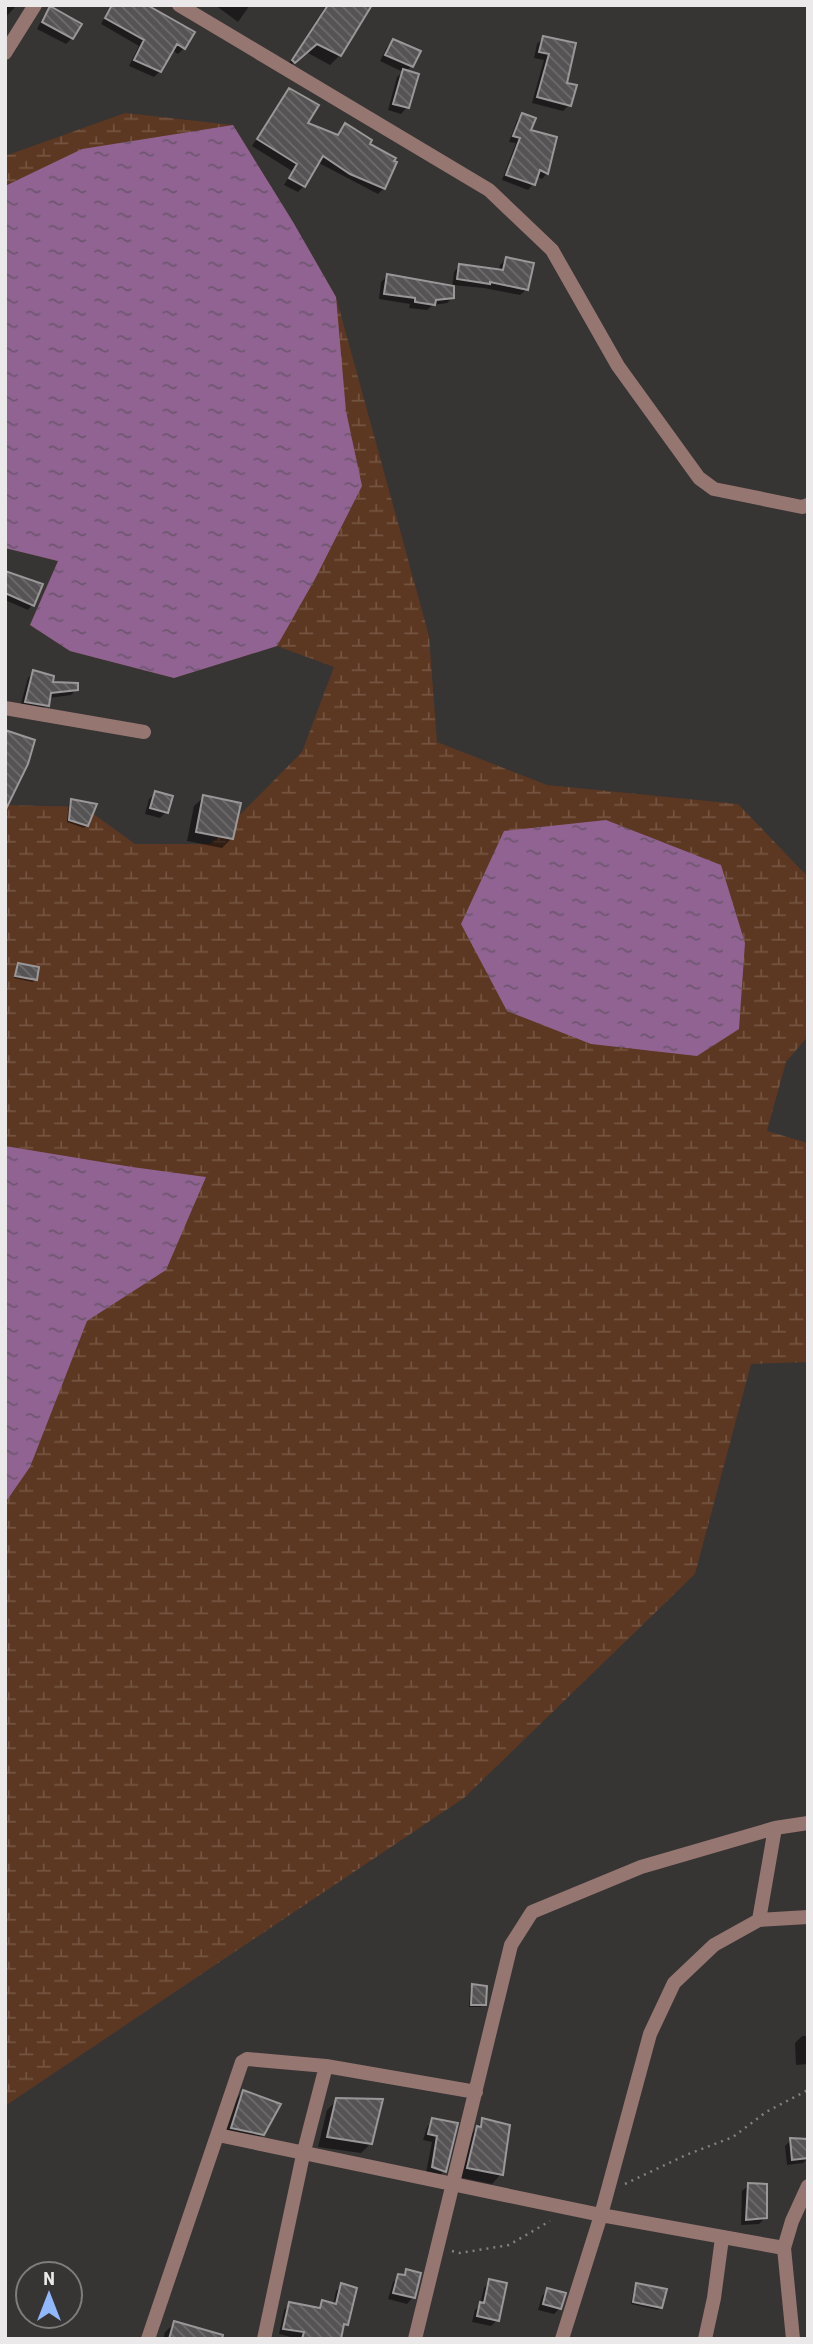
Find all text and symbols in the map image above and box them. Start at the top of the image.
north arrow [14,2260,84,2330]
text: N [43,2267,55,2290]

